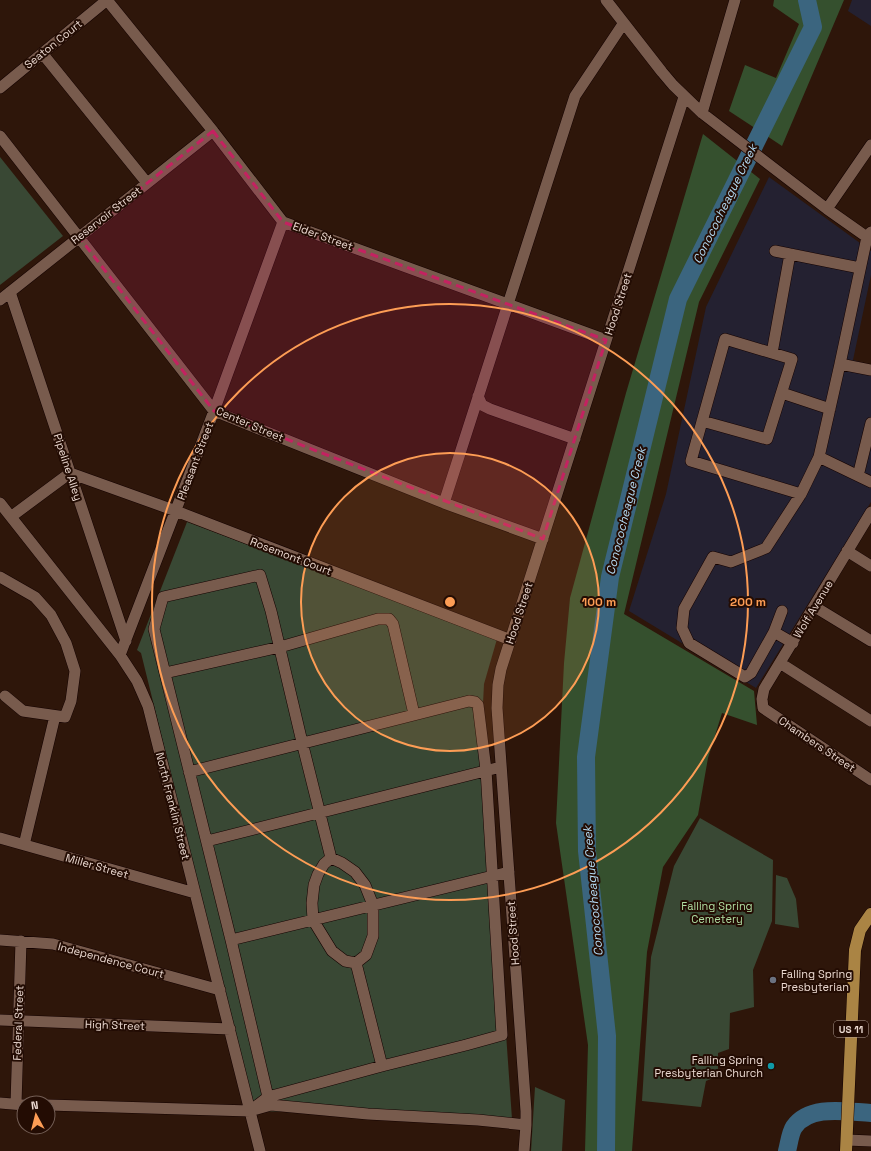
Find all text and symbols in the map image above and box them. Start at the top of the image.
street label: Seaton Court [21,16,85,72]
water label: Conococheague Creek [689,140,762,266]
street label: Reservoir Street [68,183,144,247]
street label: Elder Street [291,219,355,253]
street label: Hood Street [601,271,635,337]
street label: Center Street [214,403,286,445]
street label: Pleasant Street [174,420,216,502]
street label: Pipeline Alley [51,432,85,502]
water label: Conococheague Creek [602,444,650,576]
street label: Rosemont Court [248,534,334,578]
street label: Wolf Avenue [790,577,836,641]
street label: Hood Street [502,580,536,646]
text: 100 m [582,594,616,610]
text: 200 m [730,594,766,610]
centre of rings [443,595,457,609]
street label: Chambers Street [776,713,858,775]
street label: North Franklin Street [153,751,193,861]
water label: Conococheague Creek [579,824,607,957]
street label: Miller Street [64,850,130,882]
park label: Falling Spring Cemetery [681,899,753,926]
street label: Hood Street [504,900,522,966]
street label: Independence Court [56,939,166,981]
place label: Falling Spring Presbyterian [781,967,852,994]
marker: Falling Spring Presbyterian [768,975,778,985]
street label: Federal Street [10,985,26,1061]
street label: High Street [85,1017,145,1033]
road number: US 11 [834,1021,868,1037]
place label: Falling Spring Presbyterian Church [654,1053,763,1080]
marker: Falling Spring Presbyterian Church [766,1061,776,1071]
north arrow [16,1095,56,1135]
text: N [30,1098,39,1112]

